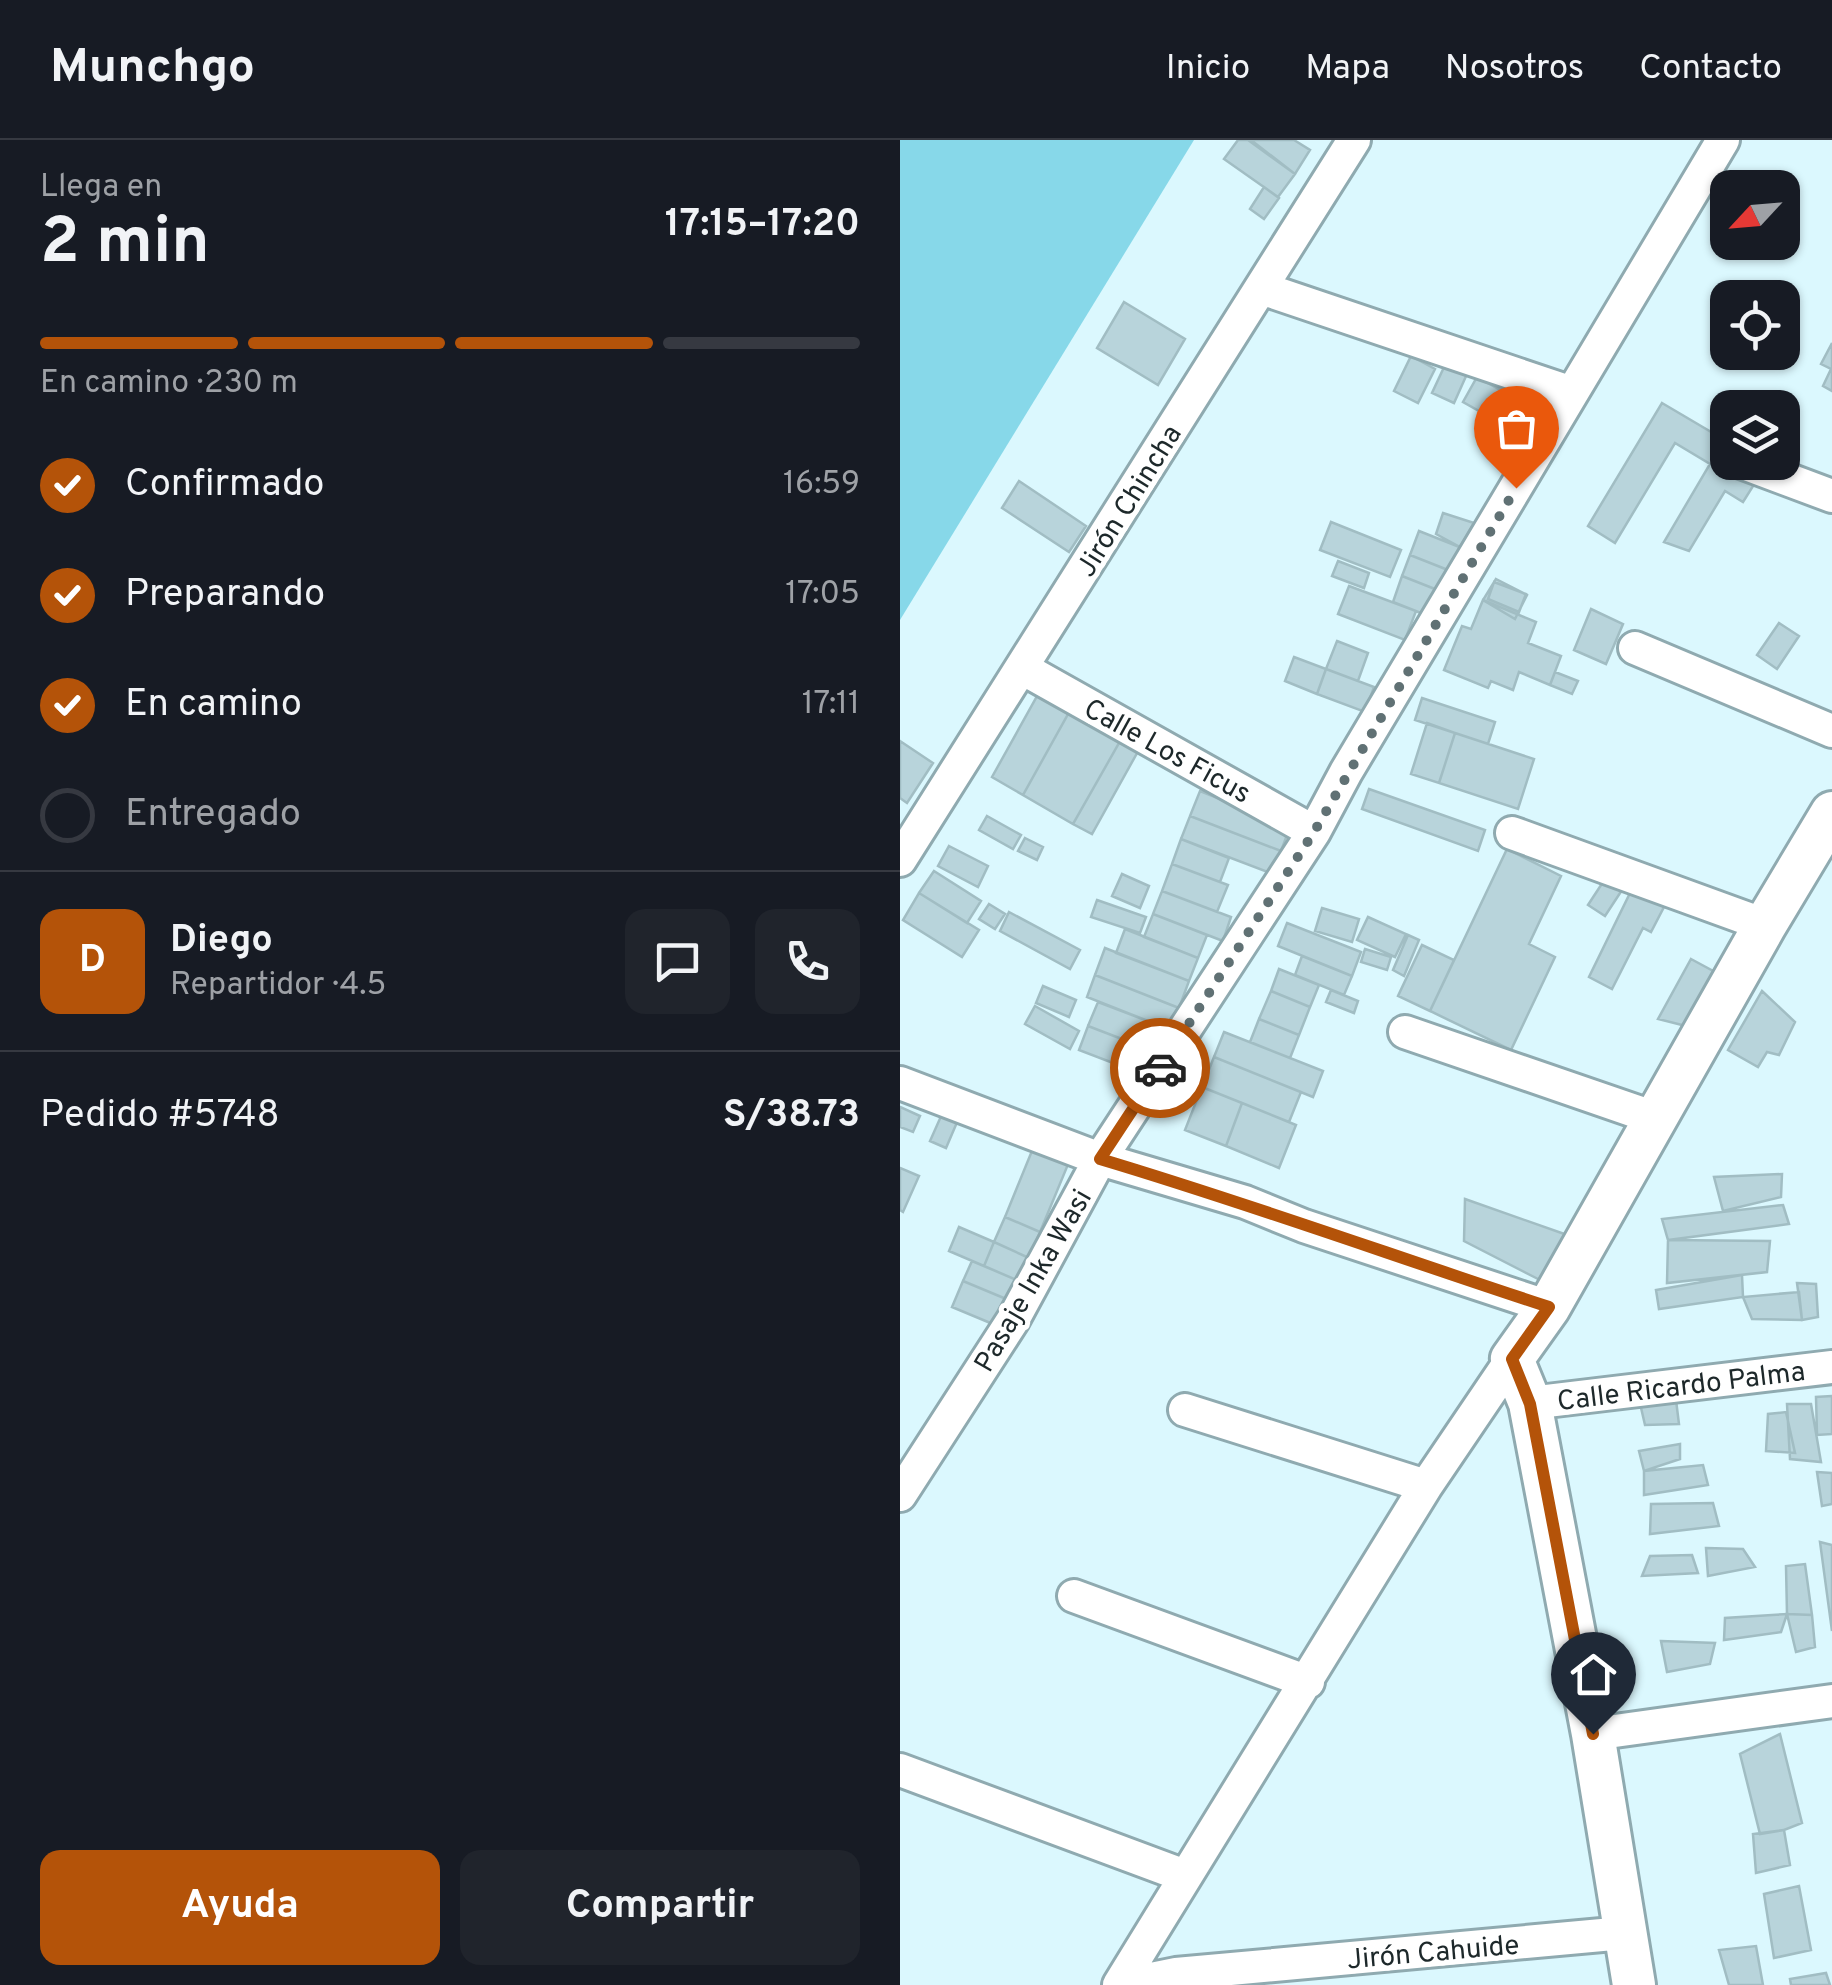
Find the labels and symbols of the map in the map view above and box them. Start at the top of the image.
north arrow [1710,170,1800,260]
pin [1474,386,1559,489]
street label: Jirón Chincha [1070,419,1191,584]
street label: Calle Los Ficus [1077,692,1256,813]
courier [1110,1018,1210,1118]
street label: Pasaje Inka Wasi [968,1184,1102,1379]
street label: Calle Ricardo Palma [1555,1355,1807,1421]
pin [1551,1632,1636,1735]
street label: Jirón Cahuide [1346,1929,1521,1979]

